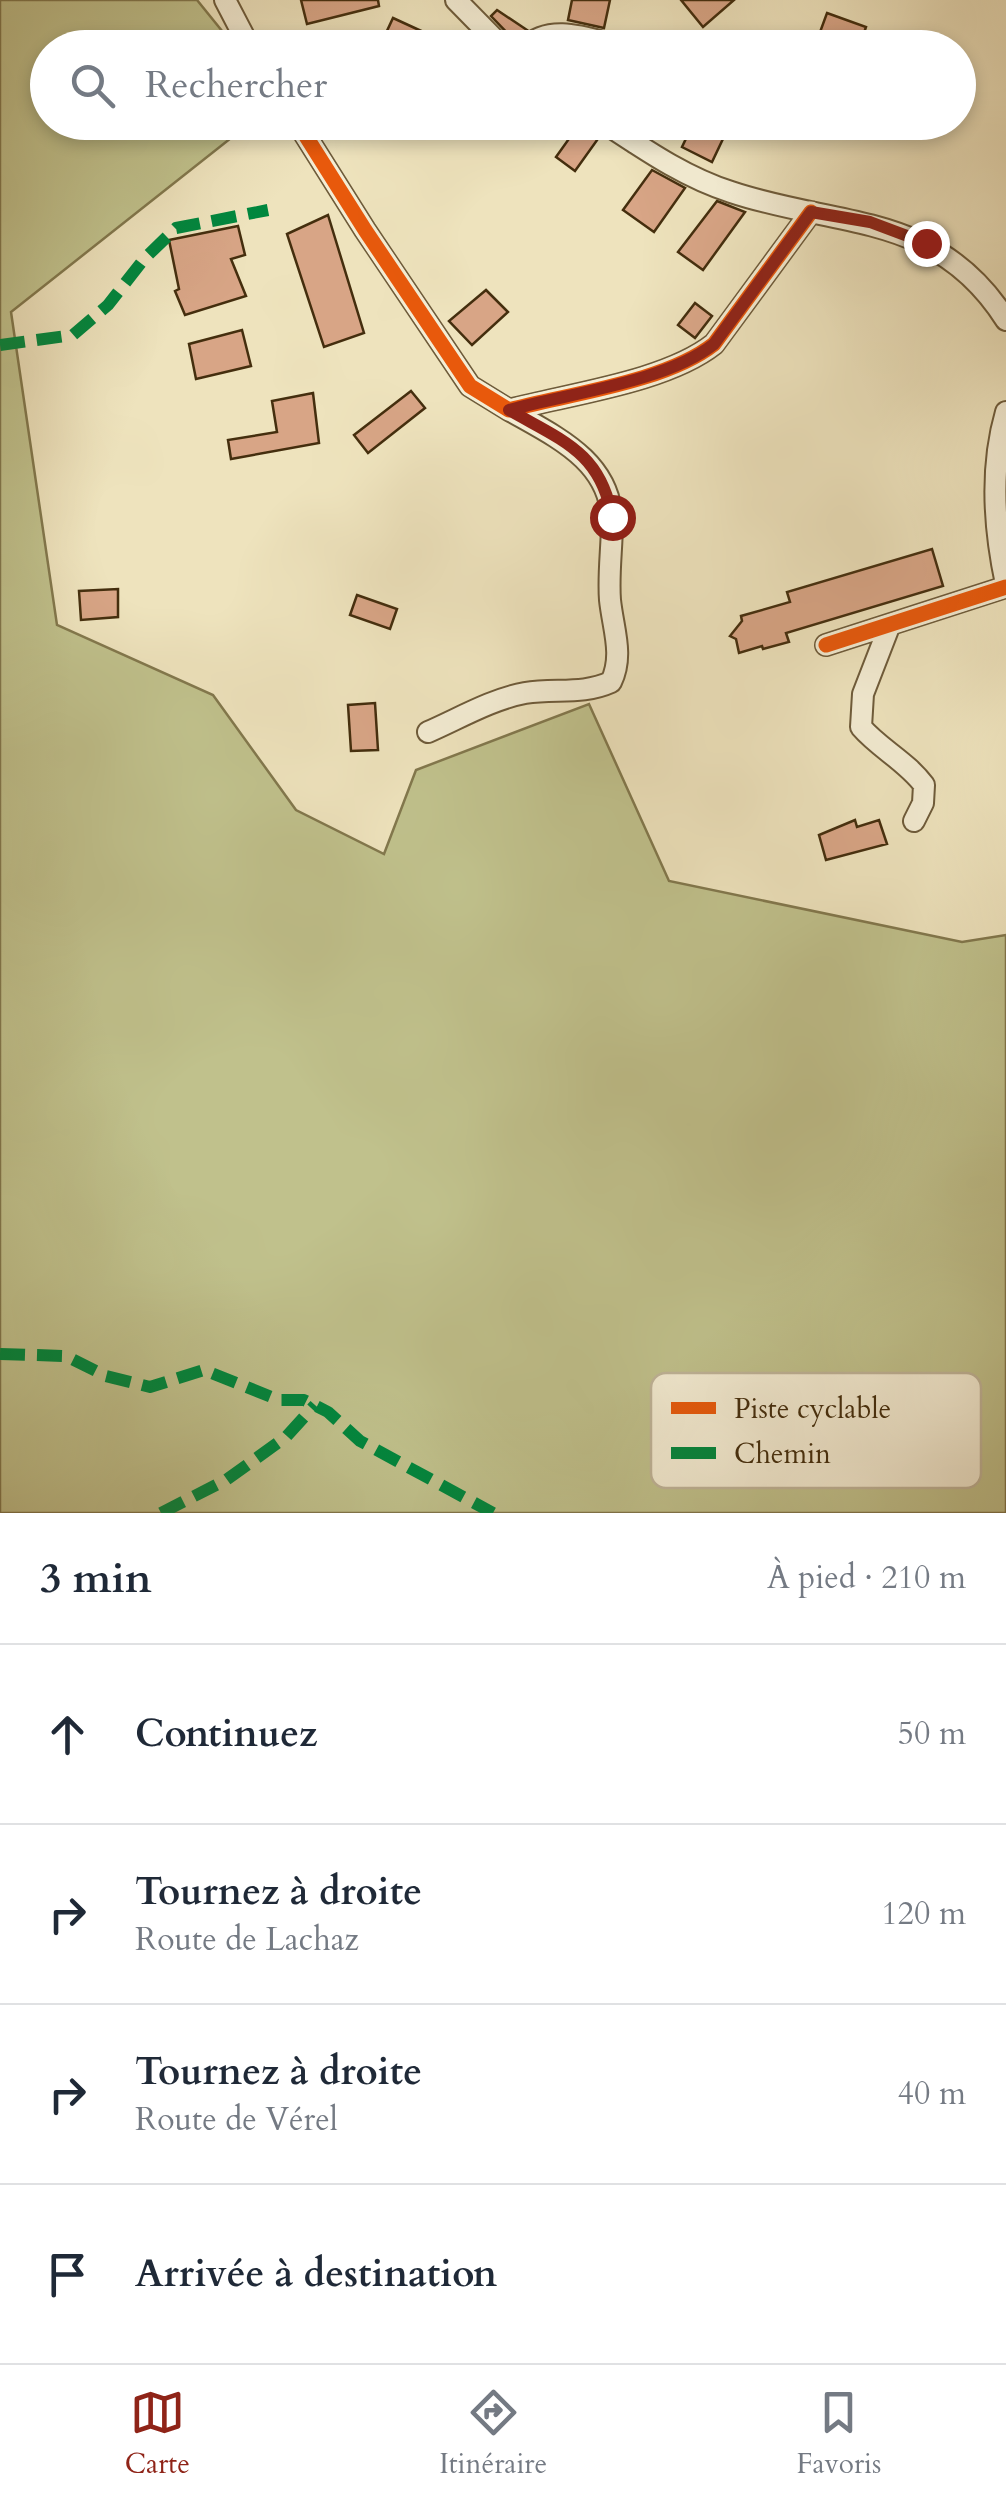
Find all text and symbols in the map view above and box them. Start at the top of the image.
search box [30,30,976,140]
icon: search [65,58,120,113]
text: Rechercher [145,59,327,111]
route end [904,221,950,267]
route start [590,495,636,541]
legend [651,1373,981,1488]
text: Piste cyclable [734,1390,891,1428]
text: Chemin [734,1435,831,1473]
text: 3 min [40,1550,152,1607]
text: À pied · 210 m [767,1556,966,1600]
icon: ahead [40,1707,95,1762]
text: Continuez [135,1708,318,1760]
text: 50 m [898,1712,966,1756]
text: Tournez à droite [135,1866,422,1918]
icon: right [40,1887,95,1942]
text: 120 m [881,1892,966,1936]
text: Route de Lachaz [135,1918,359,1962]
text: Tournez à droite [135,2046,422,2098]
icon: right [40,2067,95,2122]
text: 40 m [898,2072,966,2116]
text: Route de Vérel [135,2098,338,2142]
icon: arrive [40,2247,95,2302]
text: Arrivée à destination [135,2248,497,2300]
tab: Carte [125,2385,190,2483]
tab: Itinéraire [439,2385,547,2483]
tab: Favoris [797,2385,881,2483]

